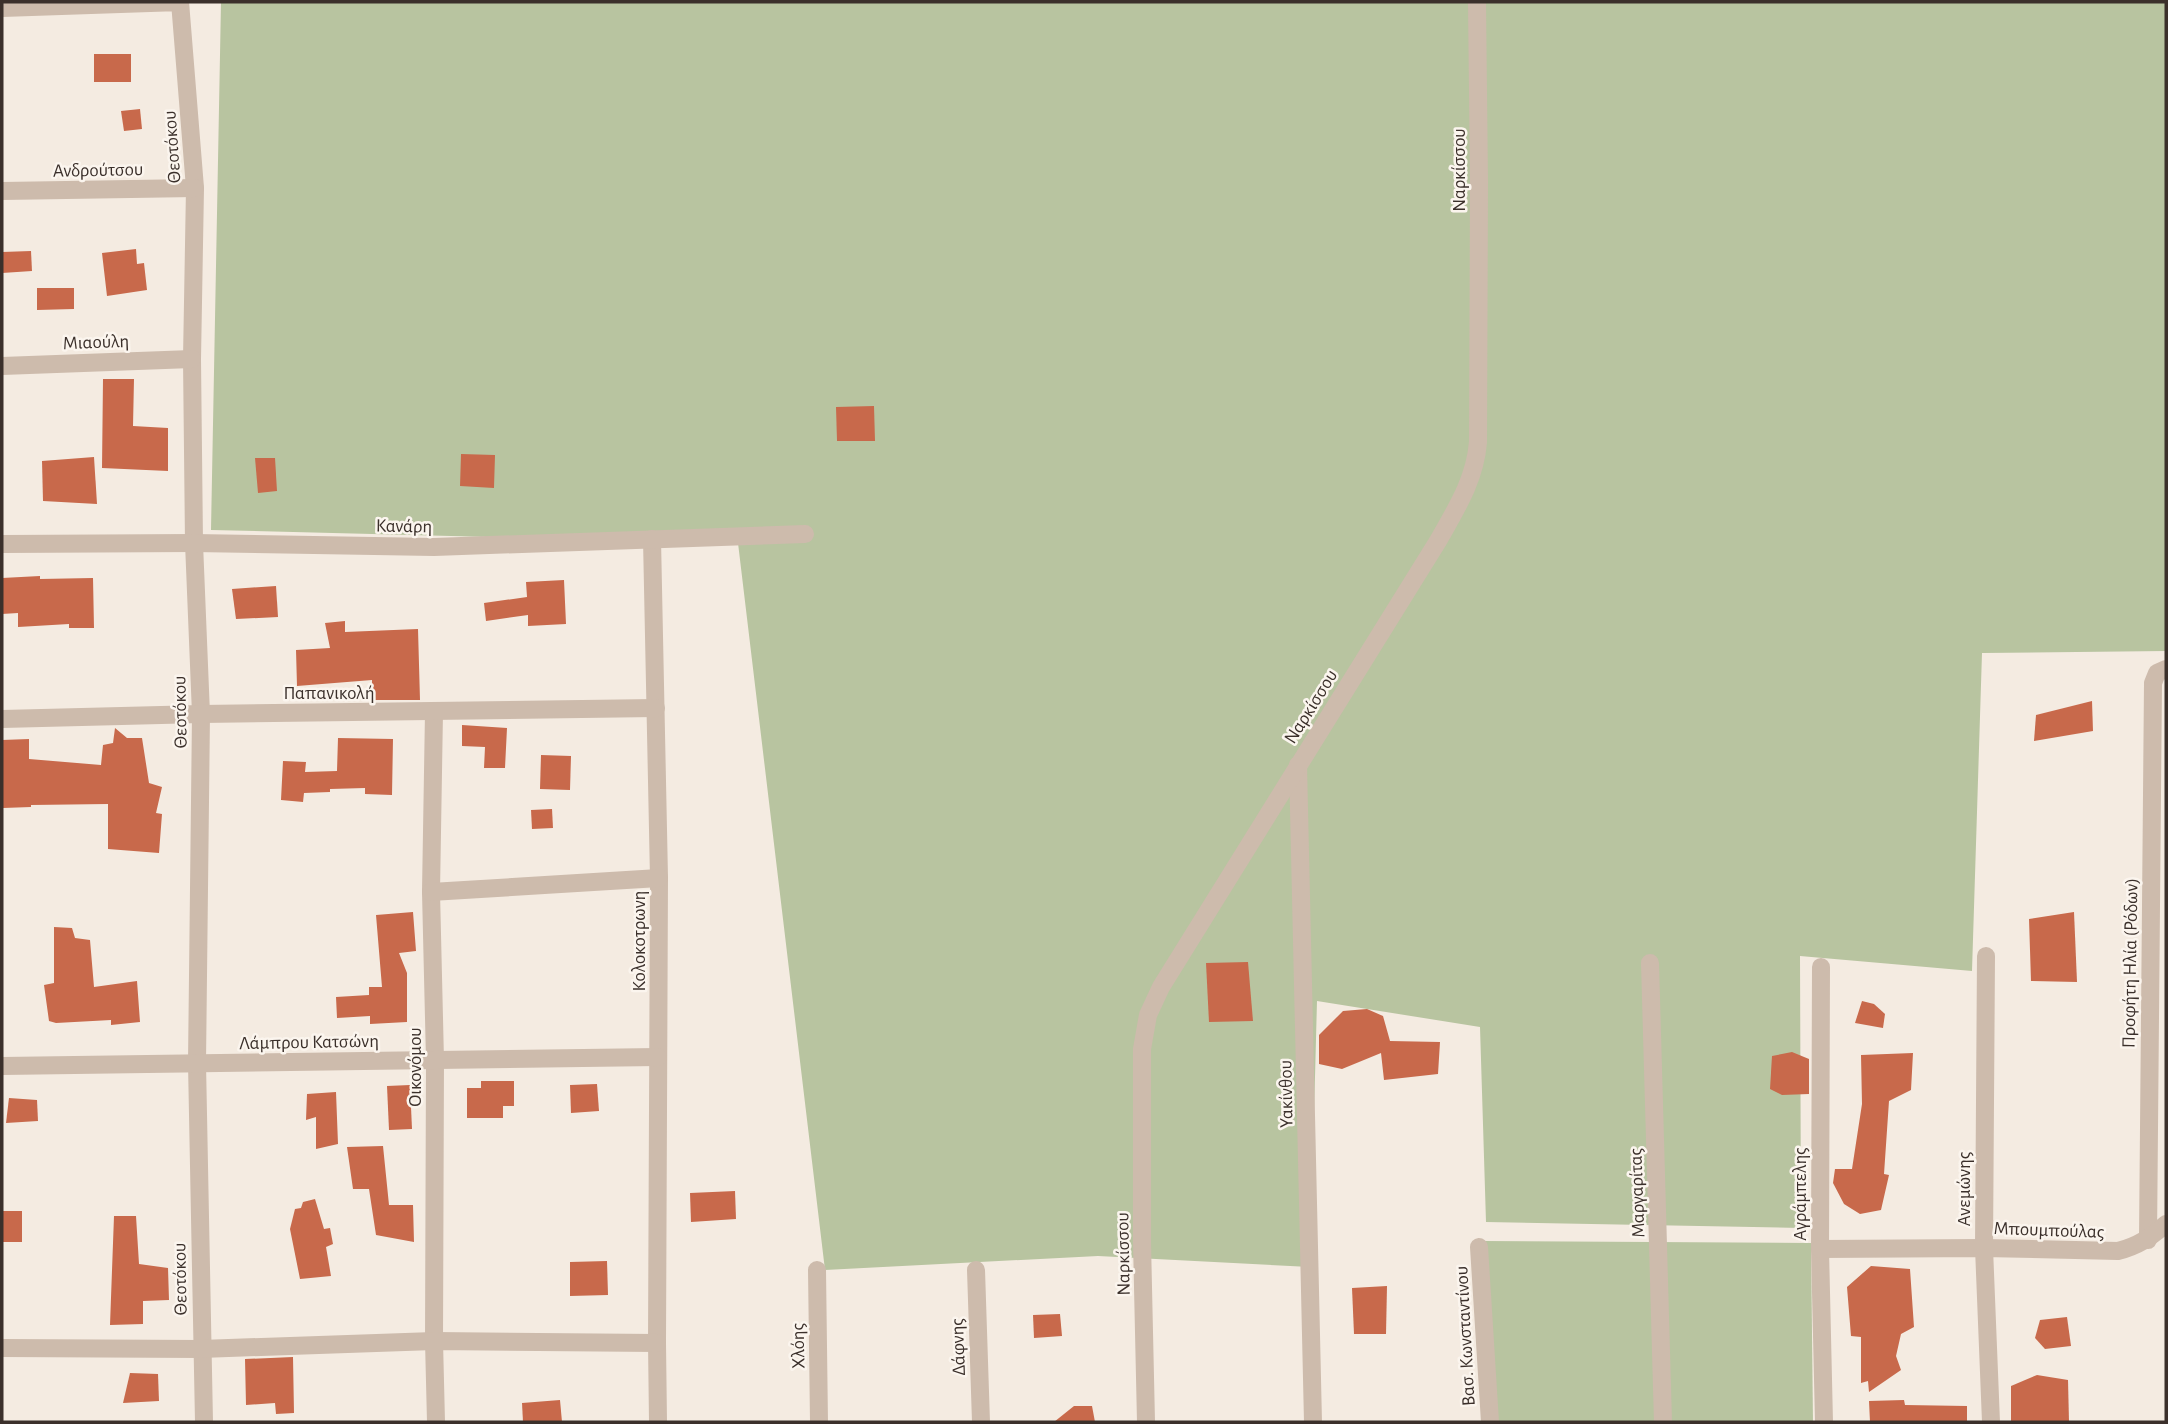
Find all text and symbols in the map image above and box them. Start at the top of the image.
street label: Θεοτόκου [160,110,185,184]
street label: Ναρκίσσου [1450,128,1469,212]
street label: Ανδρούτσου [53,160,143,181]
street label: Μιαούλη [63,332,130,353]
street label: Κανάρη [376,517,432,536]
street label: Ναρκίσσου [1281,666,1341,747]
street label: Θεοτόκου [170,675,191,748]
street label: Παπανικολή [283,684,375,703]
street label: Προφήτη Ηλία (Ρόδων) [2120,878,2141,1048]
street label: Κολοκοτρωνη [630,891,649,991]
street label: Οικονόμου [406,1027,425,1107]
street label: Λάμπρου Κατσώνη [239,1032,379,1053]
street label: Υακίνθου [1276,1060,1297,1128]
street label: Αγράμπελης [1791,1147,1810,1241]
street label: Μαργαρίτας [1626,1148,1649,1238]
street label: Ανεμώνης [1955,1152,1974,1226]
street label: Ναρκίσσου [1113,1212,1134,1296]
street label: Μπουμπούλας [1993,1219,2105,1242]
street label: Θεοτόκου [170,1242,191,1315]
street label: Βασ. Κωνσταντίνου [1452,1265,1479,1406]
street label: Δάφνης [948,1318,969,1376]
street label: Χλόης [789,1323,808,1369]

